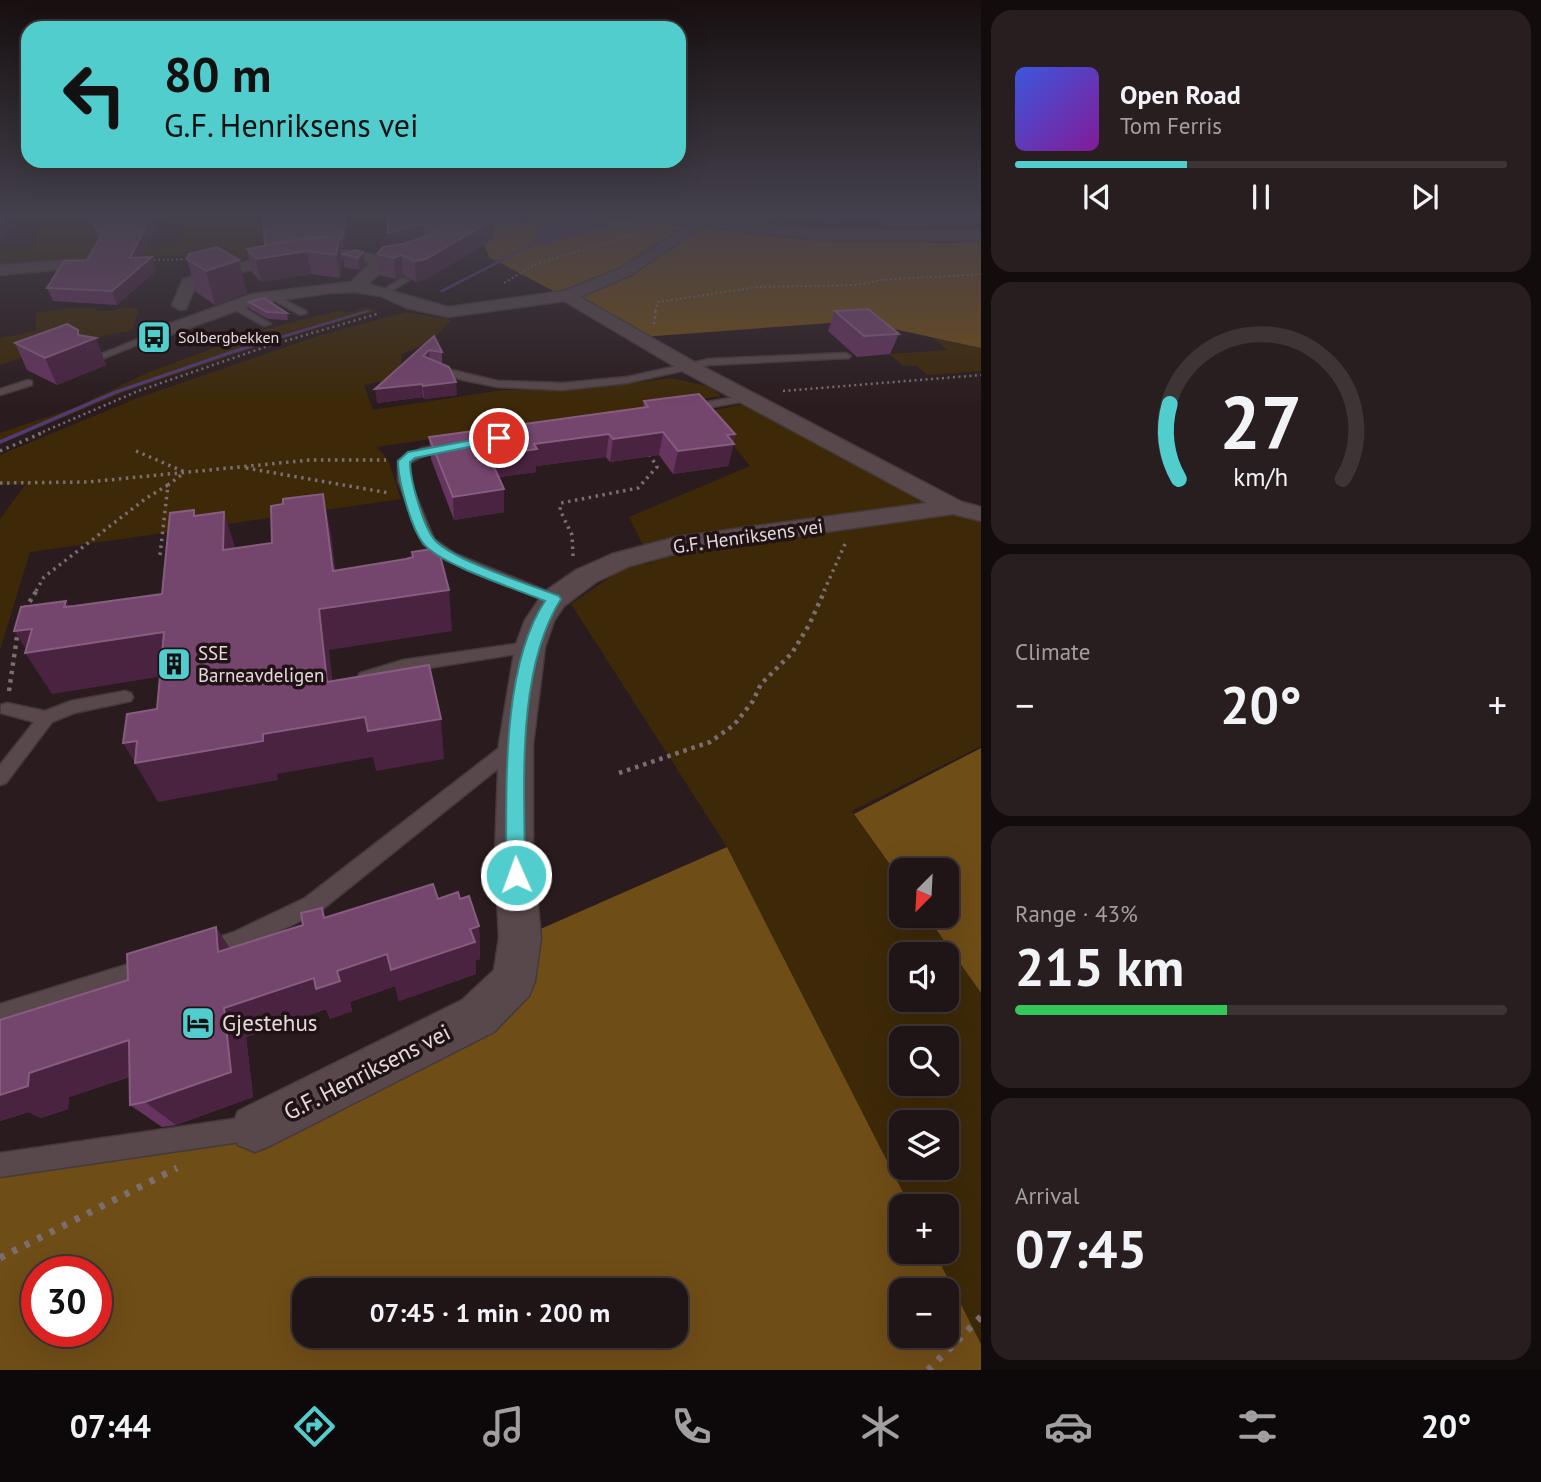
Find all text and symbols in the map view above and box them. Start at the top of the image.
text: 80 m [164,42,271,106]
icon: left [49,49,140,140]
text: Open Road [1120,78,1241,111]
text: G.F. Henriksens vei [164,104,419,146]
text: Tom Ferris [1120,111,1222,140]
icon: previous [1078,178,1116,216]
icon: pause [1242,178,1280,216]
icon: next [1406,178,1444,216]
bus stop icon: Solbergbekken [135,318,173,356]
place label: Solbergbekken [178,327,279,347]
text: 27 [1220,375,1302,469]
pin [469,408,529,468]
icon: arrive [480,419,518,457]
text: km/h [1234,461,1288,493]
street label: G.F. Henriksens vei [671,514,825,558]
text: Climate [1015,637,1090,666]
place label: SSE Barneavdeligen [198,641,324,687]
building icon: SSE Barneavdeligen [155,645,193,683]
text: 20° [1220,671,1302,738]
text: − [1015,680,1034,729]
text: + [1488,680,1507,729]
position arrow [479,838,553,912]
north arrow [889,858,959,928]
map controls [889,858,959,1348]
text: Range · 43% [1015,899,1138,928]
text: 215 km [1015,933,1184,1000]
button: sound [889,942,959,1012]
hotel icon: Gjestehus [179,1004,217,1042]
place label: Gjestehus [222,1008,317,1037]
street label: G.F. Henriksens vei [279,1017,455,1126]
button: search [889,1026,959,1096]
button: layers [889,1110,959,1180]
text: Arrival [1015,1181,1079,1210]
button: + [889,1194,959,1264]
text: 07:45 [1015,1215,1147,1282]
speed limit sign: 30 [21,1256,112,1347]
button: − [889,1278,959,1348]
text: 07:45 · 1 min · 200 m [370,1296,610,1329]
icon: directions [290,1402,339,1451]
icon: music [479,1402,528,1451]
icon: phone [667,1402,716,1451]
icon: climate [856,1402,905,1451]
icon: car [1044,1402,1093,1451]
icon: filters [1233,1402,1282,1451]
text: 07:44 [70,1405,151,1447]
text: 20° [1421,1405,1471,1447]

